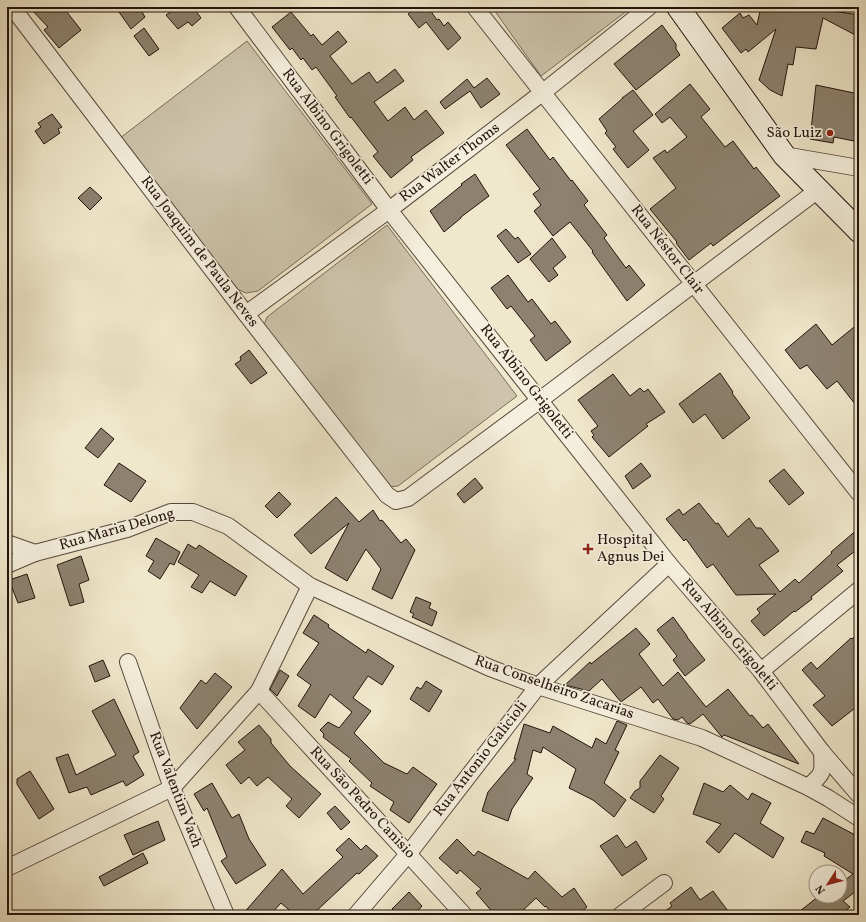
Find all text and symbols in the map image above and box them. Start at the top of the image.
street label: Rua Albino Grigoletti [276,65,378,189]
street label: Rua Walter Thoms [395,118,505,208]
place label: São Luiz [766,123,822,144]
marker: São Luiz [825,128,835,138]
street label: Rua Joaquim de Paula Neves [135,172,263,332]
street label: Rua Néstor Clair [625,201,709,299]
street label: Rua Albino Grigoletti [474,320,578,444]
street label: Rua Maria Delong [57,503,177,557]
place label: Hospital Agnus Dei [597,530,665,568]
marker: Hospital Agnus Dei [582,543,594,555]
street label: Rua Albino Grigoletti [676,574,782,696]
street label: Rua Conselheiro Zacarias [471,651,637,725]
street label: Rua Antonio Galicioli [429,697,533,821]
street label: Rua Valentim Vach [143,729,207,851]
street label: Rua São Pedro Canisio [304,742,420,864]
north arrow [808,864,848,904]
text: N [813,881,830,897]

